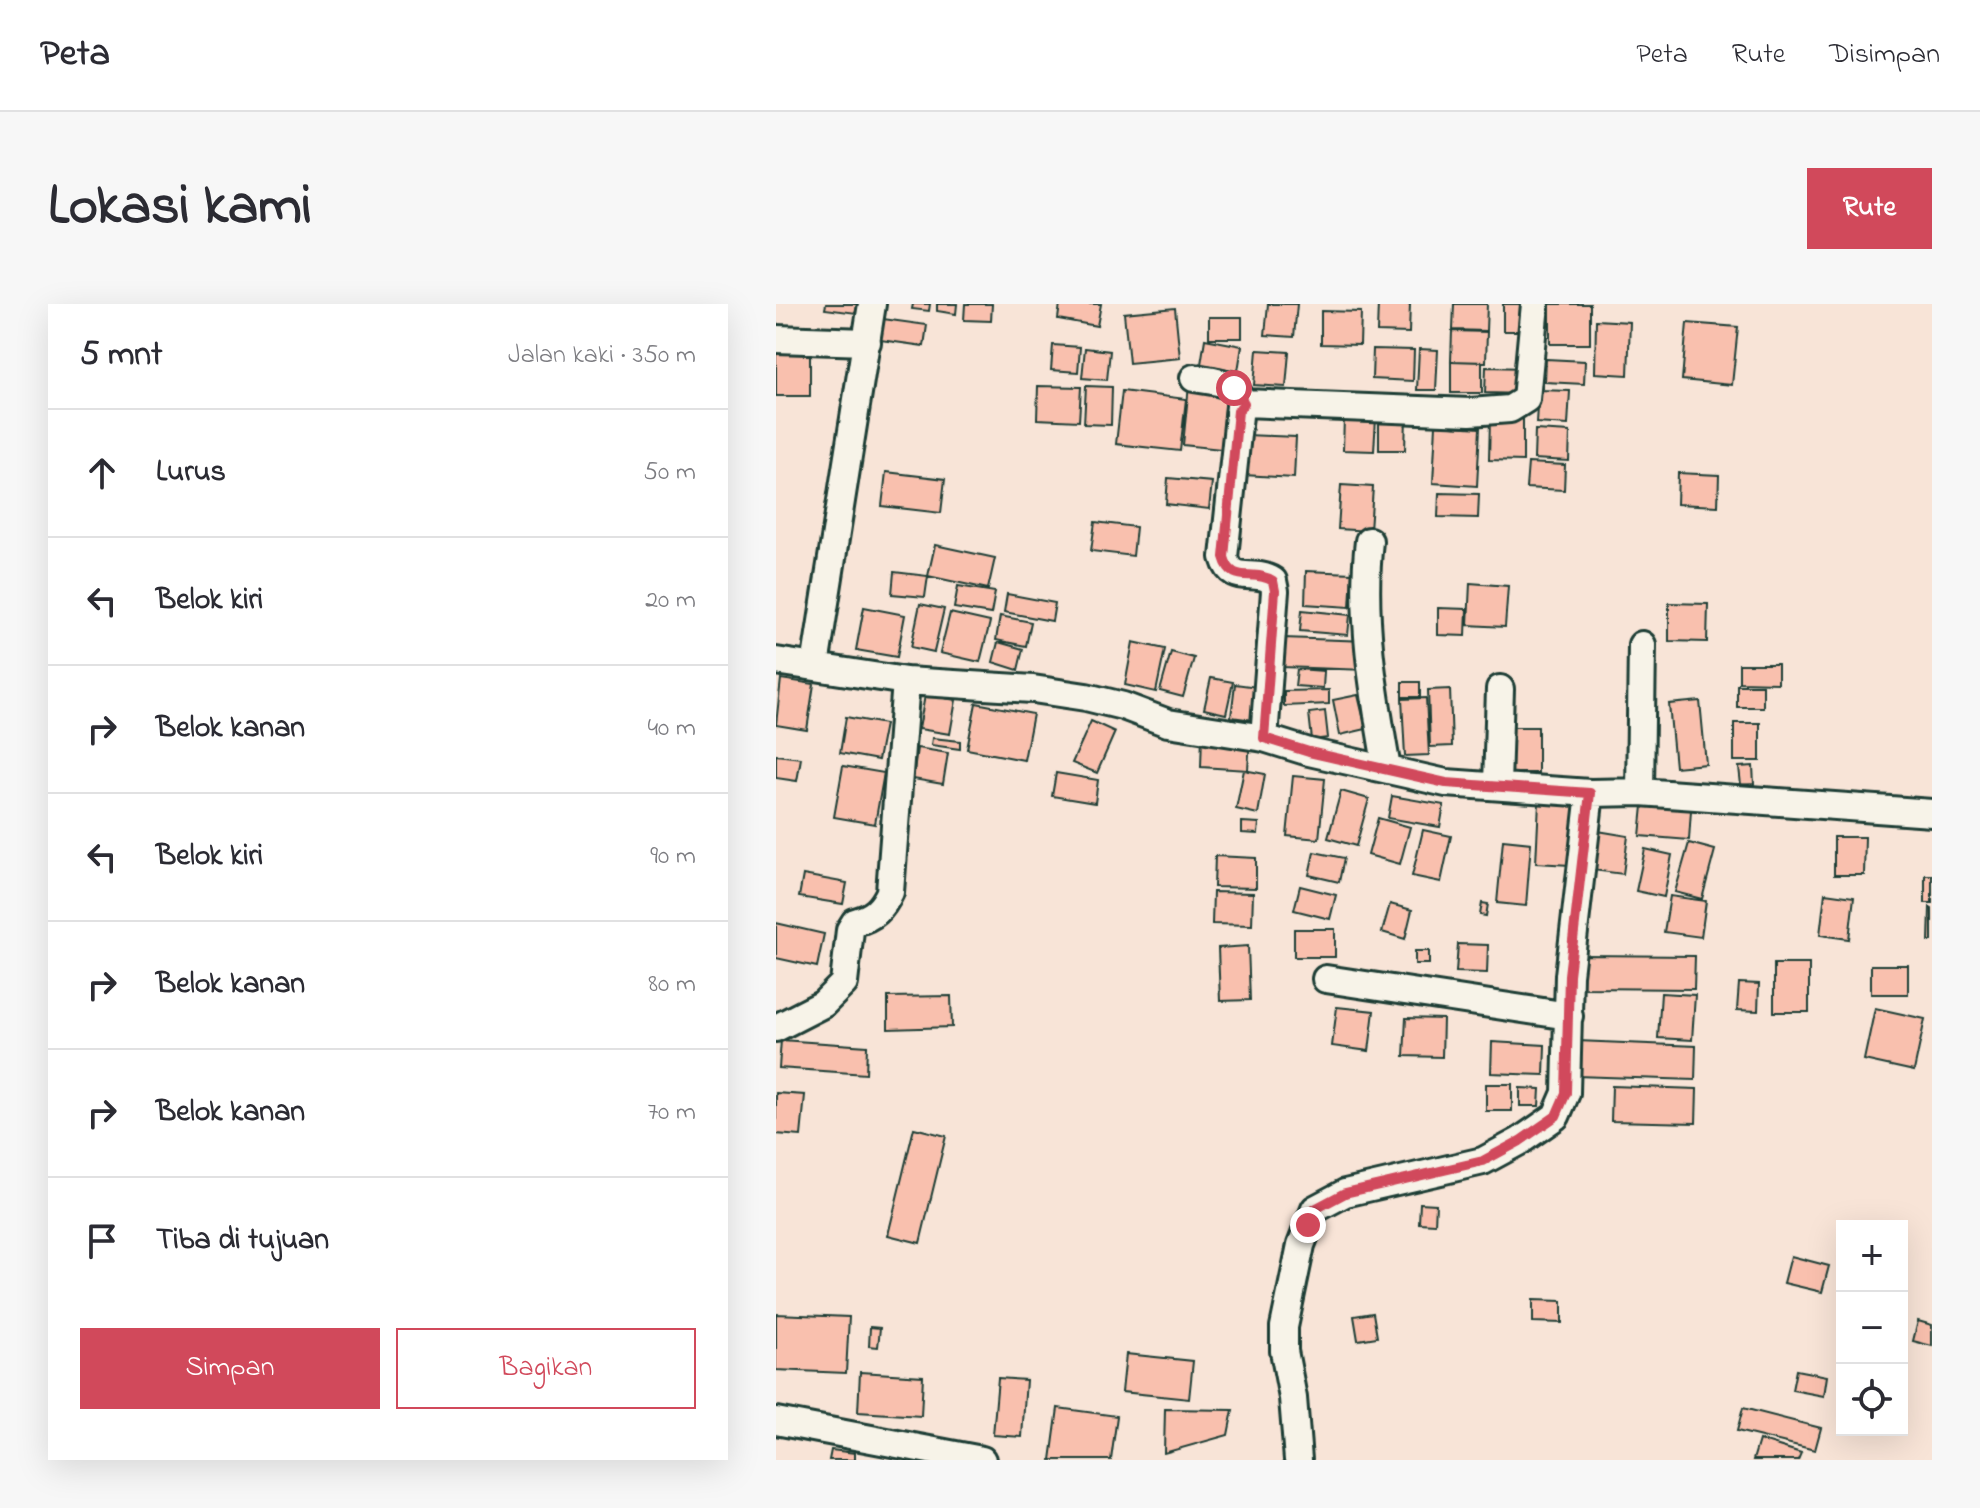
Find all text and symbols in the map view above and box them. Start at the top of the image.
text: Peta [40,27,110,83]
text: Peta [1636,35,1688,76]
text: Rute [1732,35,1785,76]
text: Disimpan [1829,35,1940,76]
text: Lokasi kami [48,168,312,249]
button: Rute [1807,168,1932,249]
text: 5 mnt [80,331,163,381]
text: Jalan kaki · 350 m [508,337,696,375]
route start [1216,370,1252,406]
icon: ahead [80,451,124,495]
text: Lurus [156,451,226,495]
text: 50 m [643,454,696,492]
icon: left [80,579,124,623]
text: Belok kiri [156,579,263,623]
text: 20 m [645,582,696,620]
icon: right [80,707,124,751]
text: Belok kanan [156,707,305,751]
text: 40 m [647,710,696,748]
icon: left [80,835,124,879]
text: Belok kiri [156,835,263,879]
text: 90 m [650,838,696,876]
icon: right [80,963,124,1007]
text: Belok kanan [156,963,305,1007]
text: 80 m [648,966,696,1004]
icon: right [80,1091,124,1135]
text: Belok kanan [156,1091,305,1135]
text: 70 m [647,1094,696,1132]
route end [1290,1207,1326,1243]
icon: arrive [80,1219,124,1263]
text: Tiba di tujuan [156,1219,329,1263]
map controls [1836,1220,1908,1436]
button: + [1836,1220,1908,1292]
button: − [1836,1292,1908,1364]
button: Simpan [80,1328,380,1409]
button: Bagikan [396,1328,696,1409]
button: locate [1836,1364,1908,1436]

